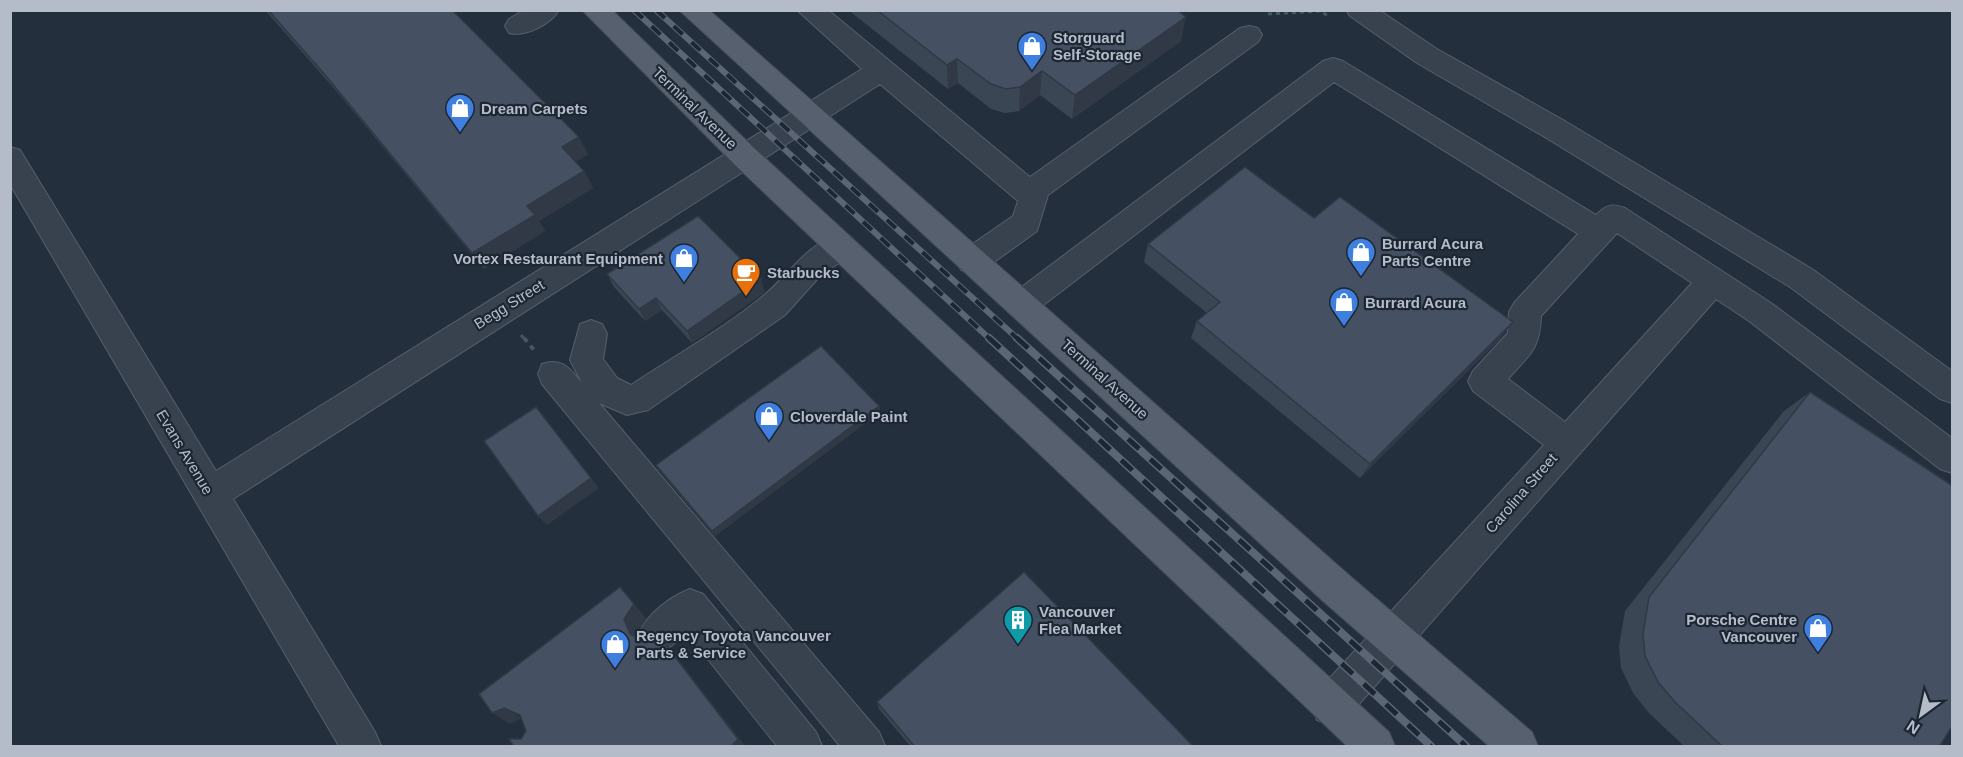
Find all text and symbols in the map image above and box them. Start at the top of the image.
place label: Storguard Self-Storage [1053,29,1141,63]
shop icon: Storguard Self-Storage [1016,30,1048,72]
street label: Terminal Avenue [649,63,741,153]
shop icon: Dream Carpets [444,92,476,134]
place label: Dream Carpets [481,100,588,117]
place label: Burrard Acura Parts Centre [1382,235,1484,269]
shop icon: Burrard Acura Parts Centre [1345,236,1377,278]
shop icon: Vortex Restaurant Equipment [668,242,700,284]
place label: Vortex Restaurant Equipment [453,250,663,267]
cafe icon: Starbucks [730,256,762,298]
place label: Starbucks [767,264,840,281]
street label: Begg Street [471,275,548,332]
shop icon: Burrard Acura [1328,286,1360,328]
place label: Burrard Acura [1365,294,1467,311]
street label: Terminal Avenue [1058,336,1152,422]
shop icon: Cloverdale Paint [753,400,785,442]
street label: Evans Avenue [153,407,217,497]
place label: Cloverdale Paint [790,408,908,425]
street label: Carolina Street [1482,449,1561,536]
place label: Vancouver Flea Market [1039,603,1122,637]
building icon: Vancouver Flea Market [1002,604,1034,646]
place label: Porsche Centre Vancouver [1686,611,1797,645]
shop icon: Porsche Centre Vancouver [1802,612,1834,654]
place label: Regency Toyota Vancouver Parts & Service [636,627,831,661]
shop icon: Regency Toyota Vancouver Parts & Service [599,628,631,670]
north arrow [1891,685,1951,745]
text: N [1904,717,1923,737]

